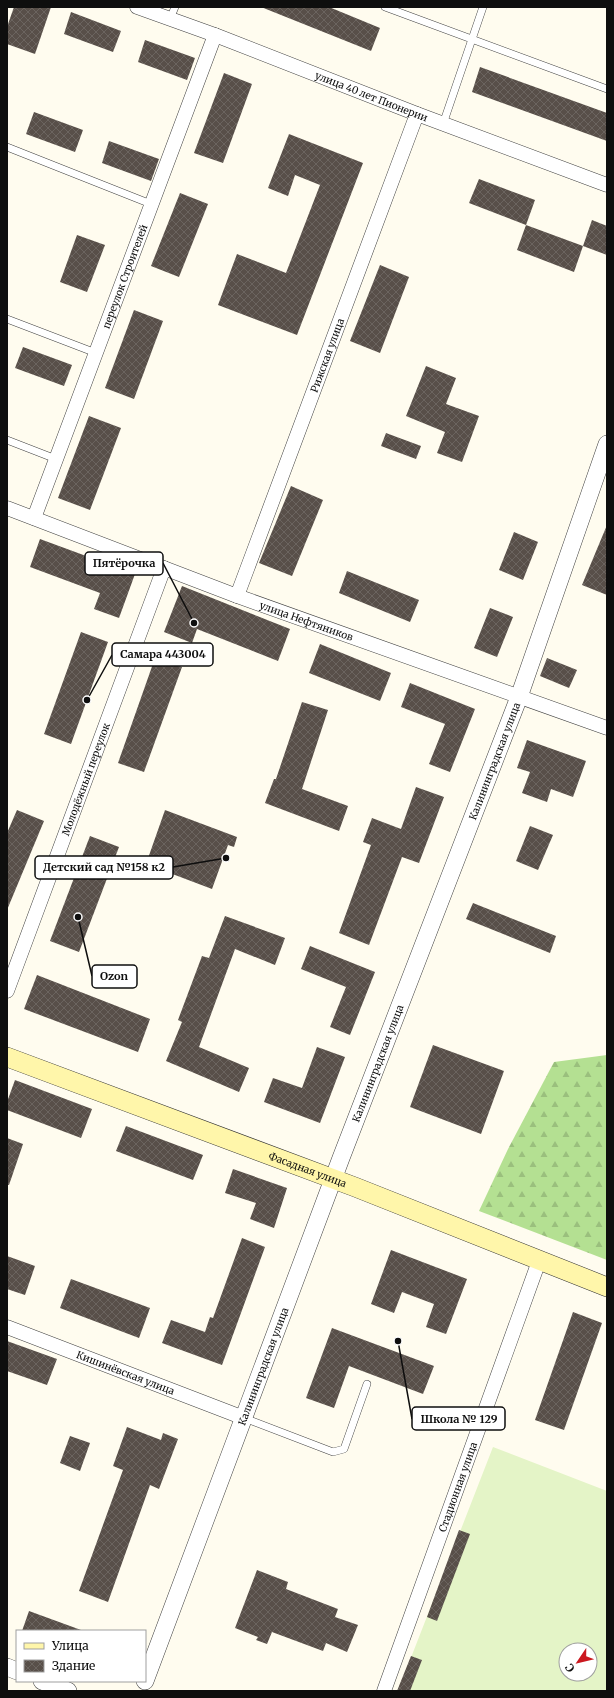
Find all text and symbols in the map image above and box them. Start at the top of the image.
street label: улица 40 лет Пионерии [313,69,430,125]
street label: переулок Строителей [100,223,150,330]
street label: Рижская улица [308,316,347,394]
callout: Пятёрочка [85,552,163,575]
text: Пятёрочка [93,556,155,570]
street label: улица Нефтяников [258,599,355,644]
callout: Самара 443004 [112,643,213,666]
text: Самара 443004 [120,647,206,661]
street label: Калининградская улица [466,700,524,822]
street label: Молодёжный переулок [59,720,113,838]
callout: Детский сад №158 к2 [35,856,173,879]
text: Детский сад №158 к2 [43,860,165,874]
callout: Ozon [92,965,137,988]
text: Ozon [100,969,129,983]
street label: Калининградская улица [349,1002,407,1124]
street label: Фасадная улица [267,1149,349,1190]
street label: Калининградская улица [235,1305,292,1427]
street label: Кишинёвская улица [74,1348,177,1398]
callout: Школа № 129 [412,1407,505,1430]
text: Школа № 129 [420,1412,498,1426]
street label: Стадионная улица [436,1440,480,1534]
legend [16,1630,146,1682]
text: Улица [51,1638,89,1653]
north arrow [558,1642,598,1682]
text: Здание [52,1658,95,1673]
text: С [562,1661,578,1675]

